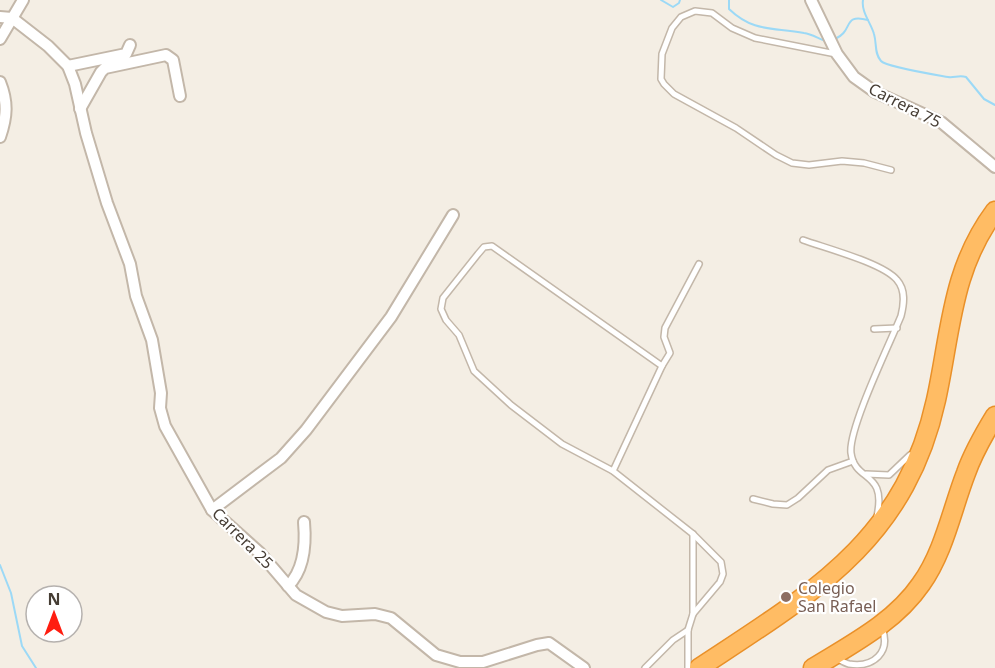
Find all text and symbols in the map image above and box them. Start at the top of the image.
street label: Carrera 75 [865,77,945,133]
street label: Carrera 25 [207,502,279,574]
place label: Colegio San Rafael [798,577,876,617]
north arrow [24,584,84,644]
text: N [47,588,61,610]
marker: Colegio San Rafael [779,590,793,604]

